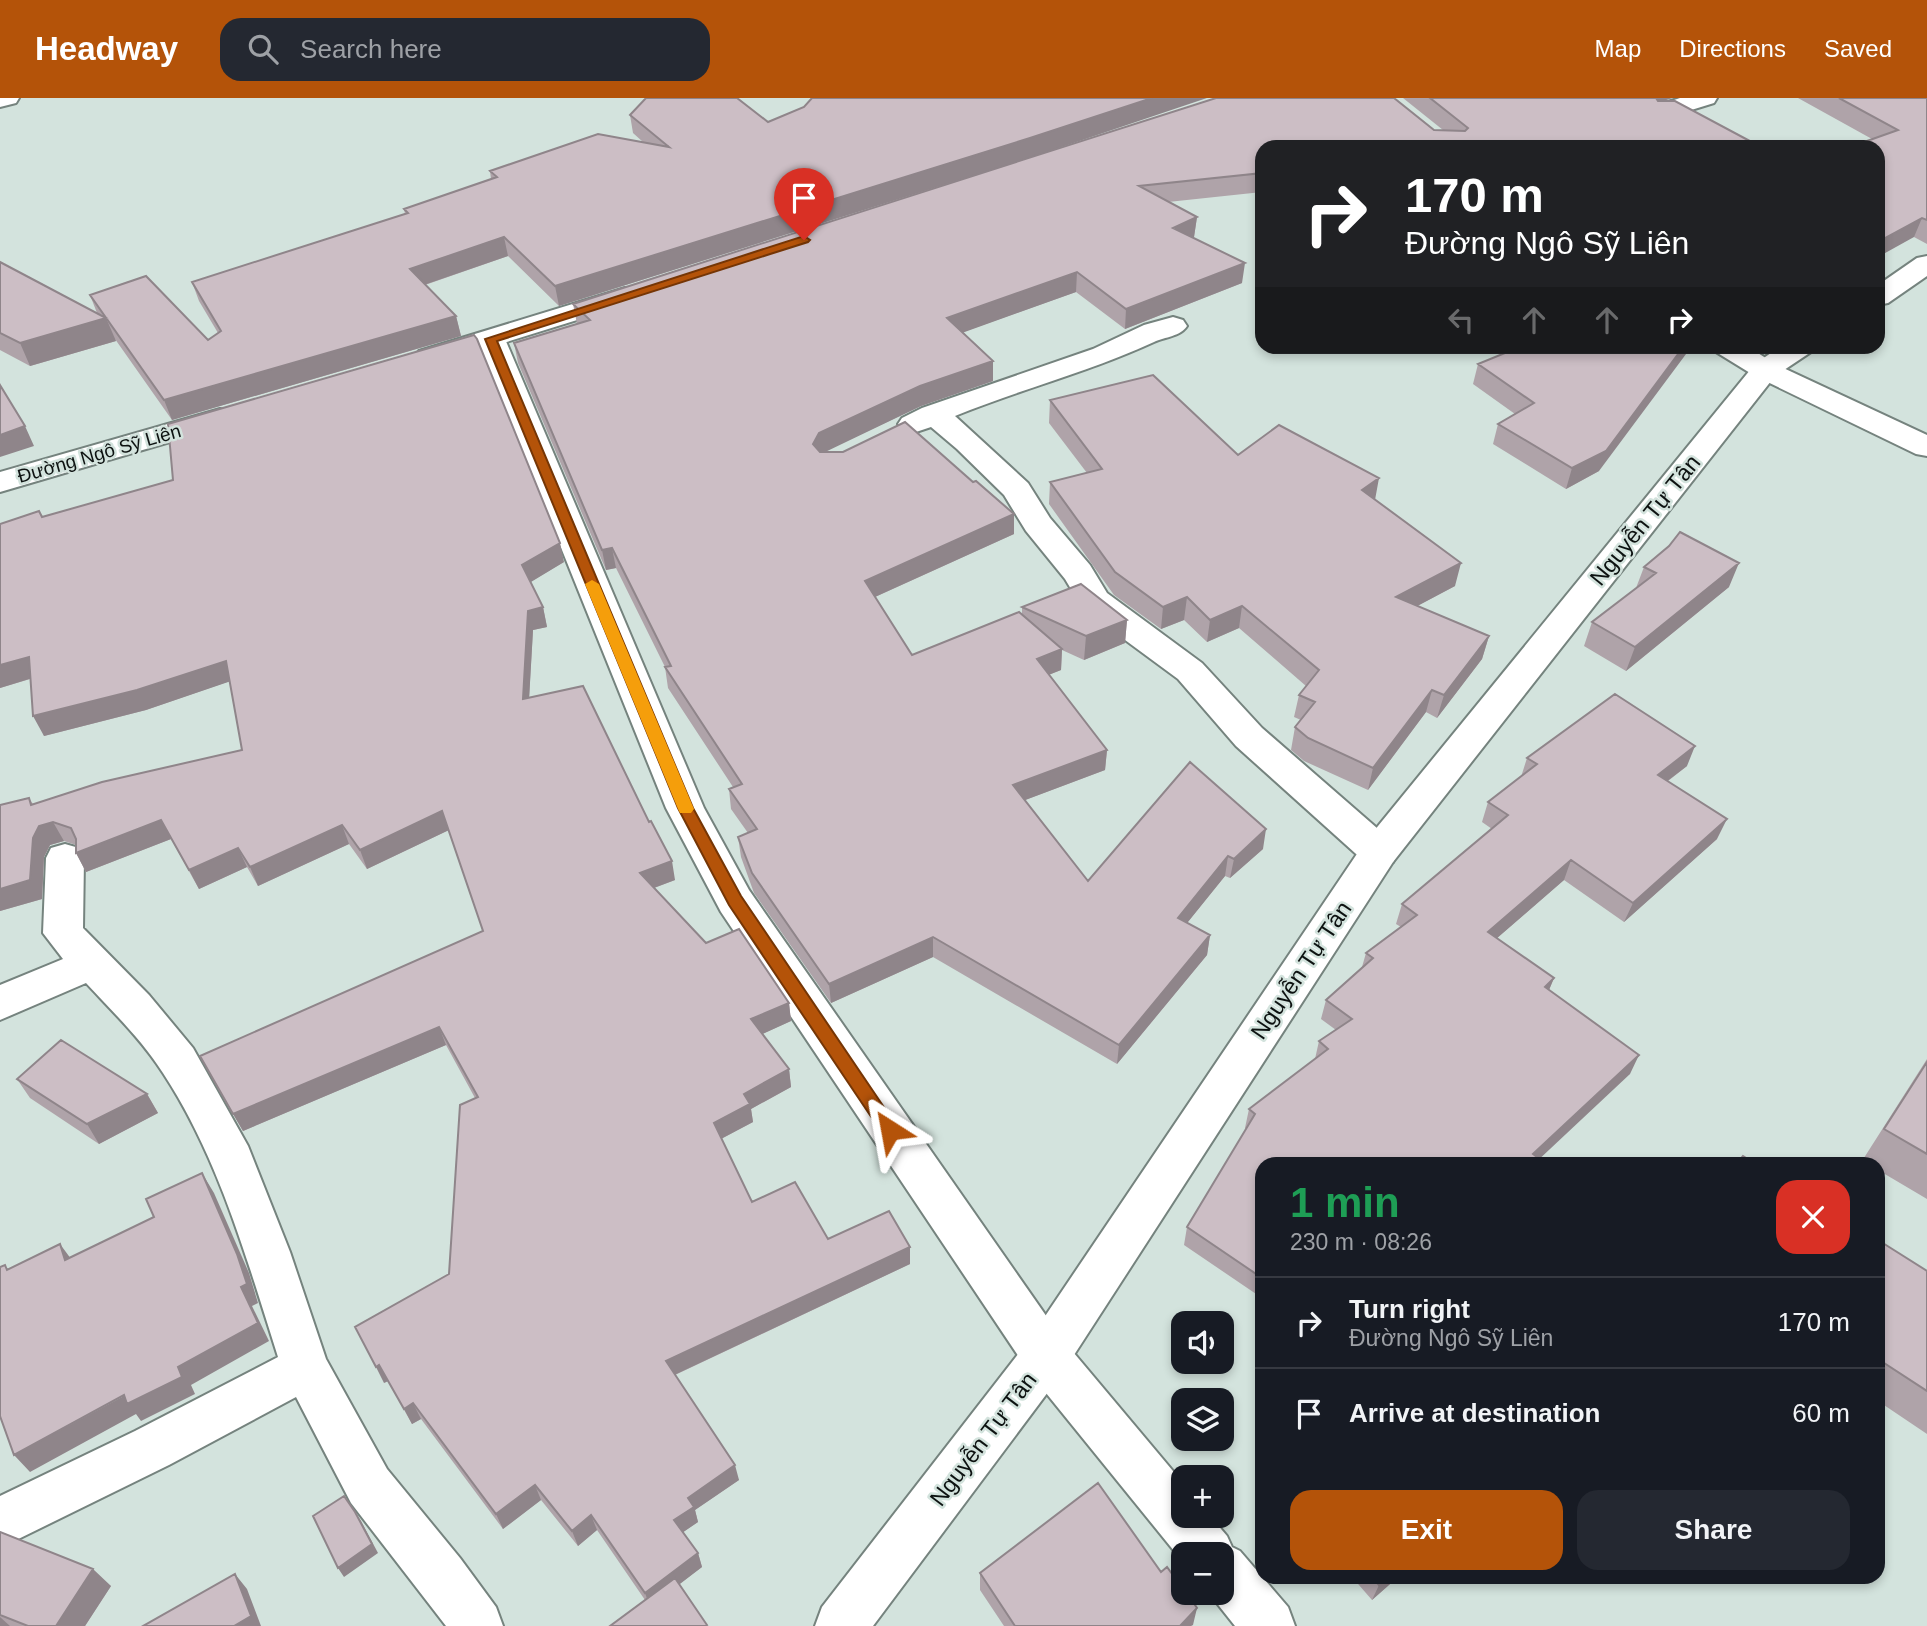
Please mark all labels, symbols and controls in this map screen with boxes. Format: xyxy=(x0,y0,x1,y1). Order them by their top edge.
search box xyxy=(220,18,710,81)
text: Headway xyxy=(35,30,178,67)
icon: search xyxy=(244,30,282,68)
text: Search here xyxy=(300,34,442,64)
text: Map xyxy=(1595,35,1641,62)
text: Directions xyxy=(1679,35,1786,62)
text: Saved xyxy=(1824,35,1892,62)
pin xyxy=(774,168,834,240)
icon: right xyxy=(1290,168,1381,259)
text: 170 m xyxy=(1405,168,1544,222)
icon: arrive xyxy=(785,179,823,217)
text: Đường Ngô Sỹ Liên xyxy=(1405,225,1689,261)
icon: left xyxy=(1442,301,1480,339)
icon: ahead xyxy=(1515,301,1553,339)
icon: ahead xyxy=(1588,301,1626,339)
icon: right xyxy=(1661,301,1699,339)
street label: Đường Ngô Sỹ Liên xyxy=(15,420,183,487)
street label: Nguyễn Tự Tân xyxy=(1584,450,1706,590)
street label: Nguyễn Tự Tân xyxy=(1245,896,1357,1044)
position arrow xyxy=(853,1093,927,1167)
text: 1 min xyxy=(1290,1179,1400,1226)
button: close xyxy=(1776,1180,1850,1254)
text: 230 m · 08:26 xyxy=(1290,1229,1432,1255)
text: Turn right xyxy=(1349,1294,1470,1324)
icon: right xyxy=(1290,1304,1328,1342)
text: 170 m xyxy=(1778,1307,1850,1337)
map controls xyxy=(1171,1311,1234,1605)
button: sound xyxy=(1171,1311,1234,1374)
text: Đường Ngô Sỹ Liên xyxy=(1349,1325,1553,1351)
street label: Nguyễn Tự Tân xyxy=(924,1367,1042,1511)
button: layers xyxy=(1171,1388,1234,1451)
icon: arrive xyxy=(1290,1395,1328,1433)
text: Arrive at destination xyxy=(1349,1398,1600,1428)
text: 60 m xyxy=(1792,1398,1850,1428)
button: + xyxy=(1171,1465,1234,1528)
button: Exit xyxy=(1290,1490,1563,1570)
button: Share xyxy=(1577,1490,1850,1570)
button: − xyxy=(1171,1542,1234,1605)

